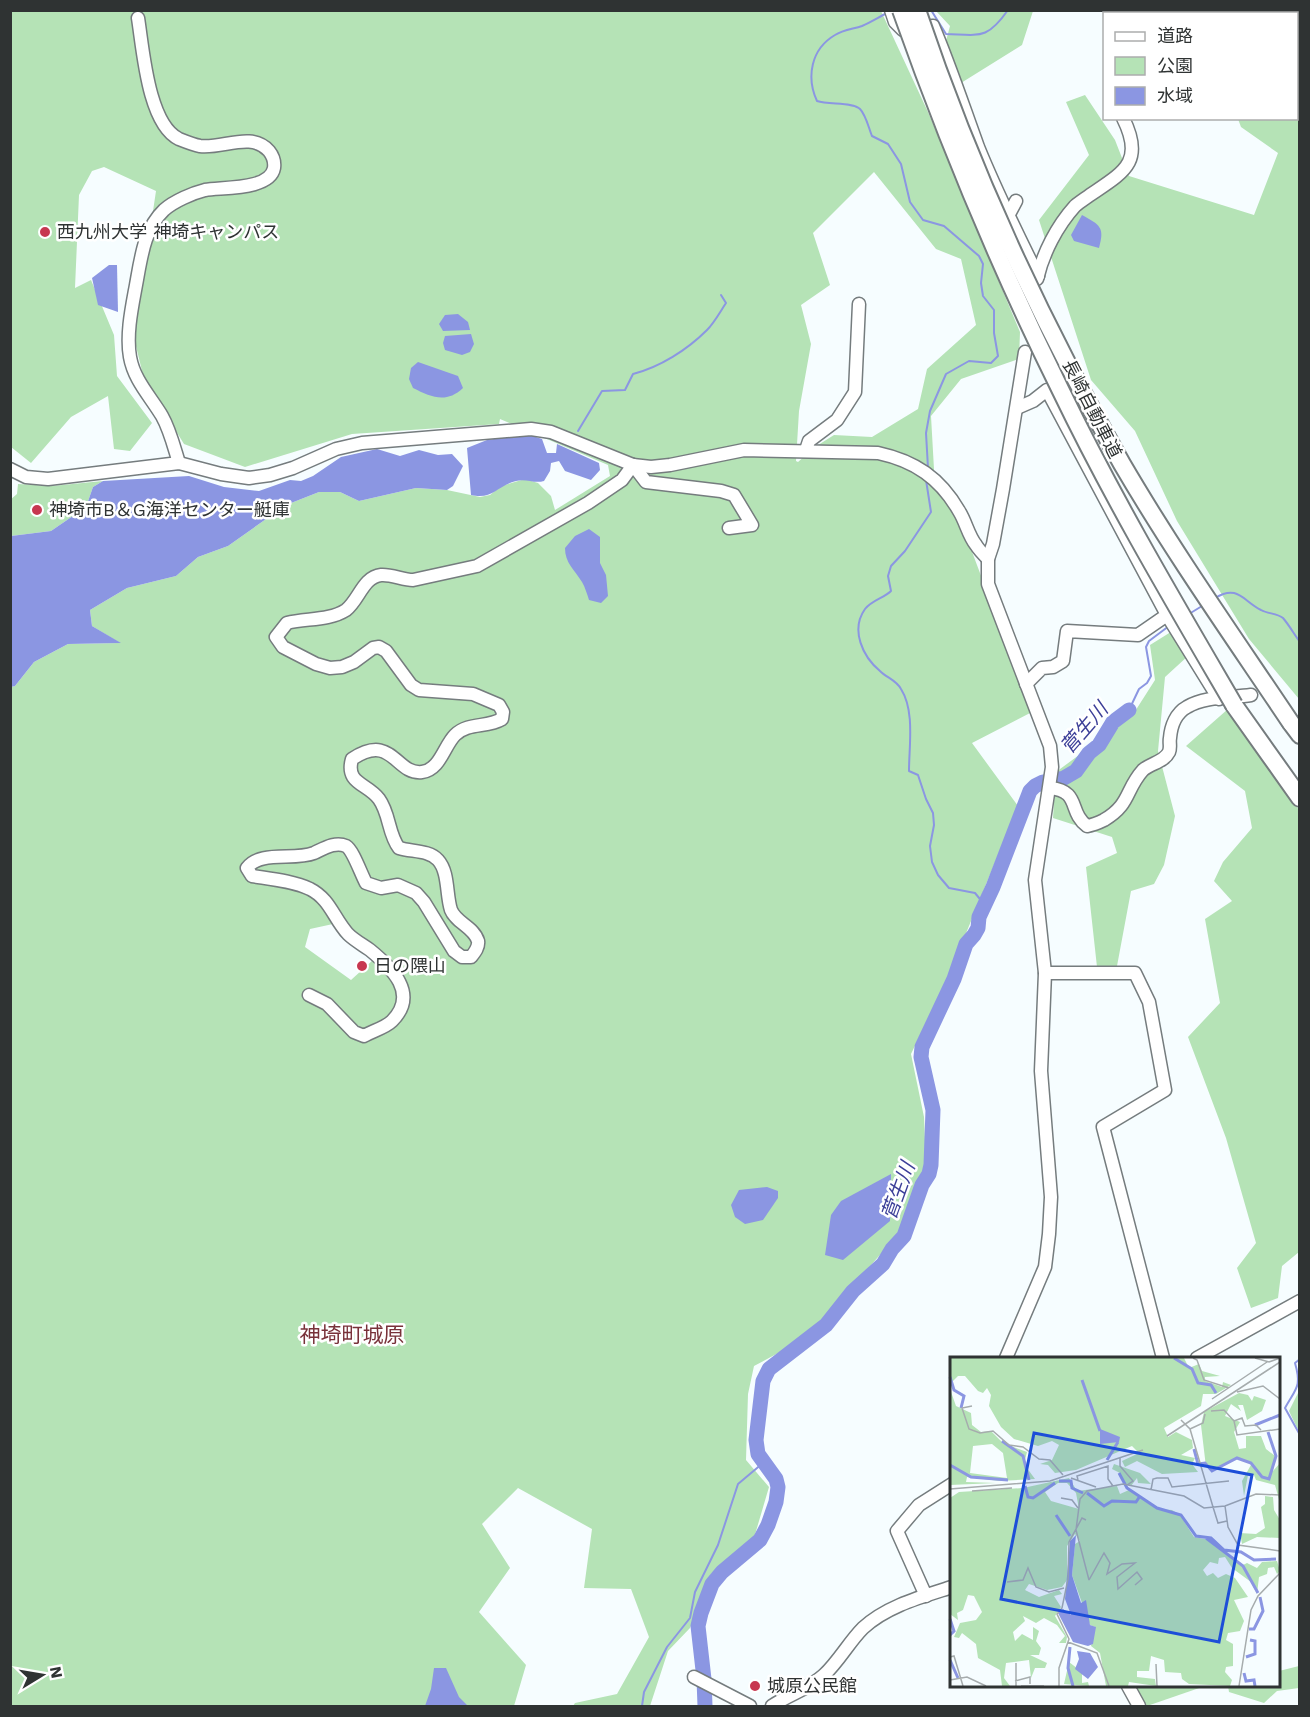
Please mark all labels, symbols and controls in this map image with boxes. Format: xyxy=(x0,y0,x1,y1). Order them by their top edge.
legend xyxy=(1103,12,1298,120)
text: 道路 xyxy=(1157,25,1193,46)
text: 公園 xyxy=(1157,55,1193,76)
text: 水域 xyxy=(1157,85,1193,106)
place label: 西九州大学 神埼キャンパス xyxy=(57,221,279,242)
marker: 西九州大学 神埼キャンパス xyxy=(38,225,52,239)
street label: 長崎自動車道 xyxy=(1059,356,1126,462)
place label: 神埼市B＆G海洋センター艇庫 xyxy=(49,499,290,520)
marker: 神埼市B＆G海洋センター艇庫 xyxy=(30,503,44,517)
water label: 菅生川 xyxy=(1055,696,1114,759)
place label: 日の隈山 xyxy=(374,955,446,976)
marker: 日の隈山 xyxy=(355,959,369,973)
water label: 菅生川 xyxy=(876,1157,920,1223)
district label: 神埼町城原 xyxy=(300,1322,405,1347)
inset map xyxy=(950,1357,1280,1687)
north arrow xyxy=(12,1645,72,1705)
text: N xyxy=(46,1665,67,1680)
place label: 城原公民館 xyxy=(767,1675,857,1696)
marker: 城原公民館 xyxy=(748,1679,762,1693)

